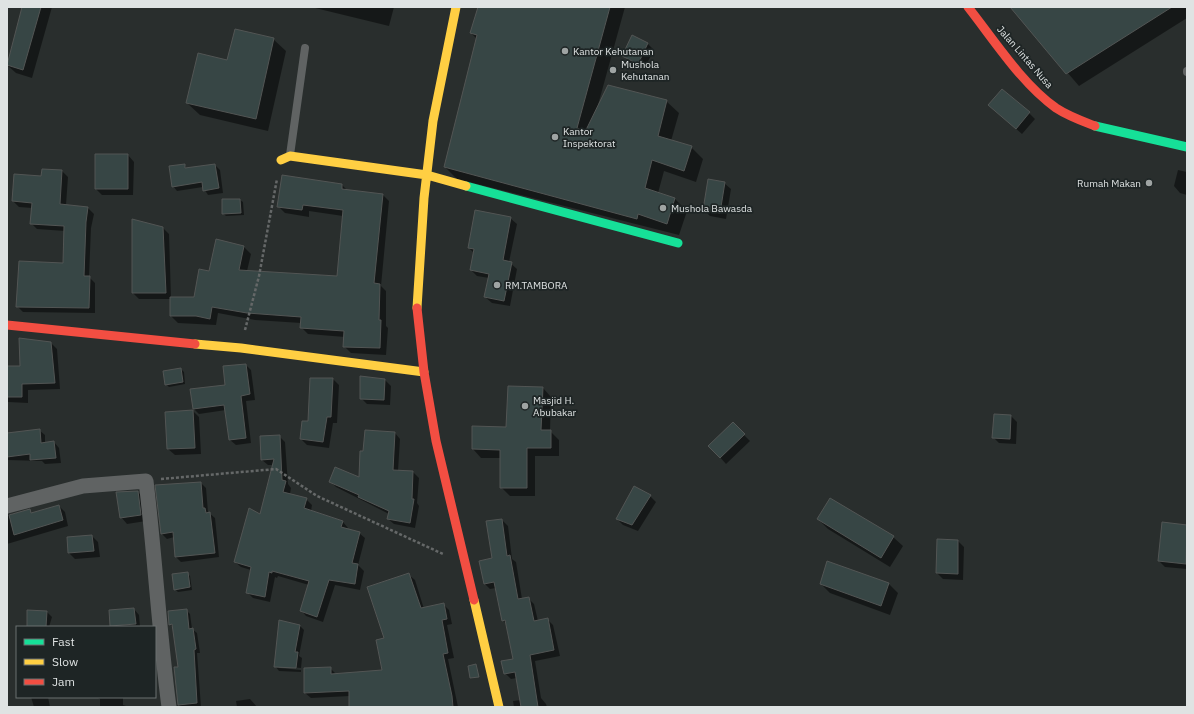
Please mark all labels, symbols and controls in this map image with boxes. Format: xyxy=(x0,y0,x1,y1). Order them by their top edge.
street label: Jalan Lintas Nusa xyxy=(994,23,1056,91)
place label: Kantor Kehutanan xyxy=(573,45,654,58)
marker: Kantor Kehutanan xyxy=(560,46,570,56)
place label: Mushola Kehutanan xyxy=(621,58,670,83)
marker: Mushola Kehutanan xyxy=(608,65,618,75)
place label: Kantor Inspektorat xyxy=(563,125,616,150)
marker: Kantor Inspektorat xyxy=(550,132,560,142)
place label: Rumah Makan xyxy=(1077,177,1141,190)
marker: Rumah Makan xyxy=(1144,178,1154,188)
place label: Mushola Bawasda xyxy=(671,202,753,215)
marker: Mushola Bawasda xyxy=(658,203,668,213)
place label: RM.TAMBORA xyxy=(505,279,568,292)
marker: RM.TAMBORA xyxy=(492,280,502,290)
place label: Masjid H. Abubakar xyxy=(533,394,577,419)
marker: Masjid H. Abubakar xyxy=(520,401,530,411)
legend xyxy=(16,626,156,698)
text: Fast xyxy=(52,634,75,649)
text: Slow xyxy=(52,654,78,669)
text: Jam xyxy=(52,674,75,689)

